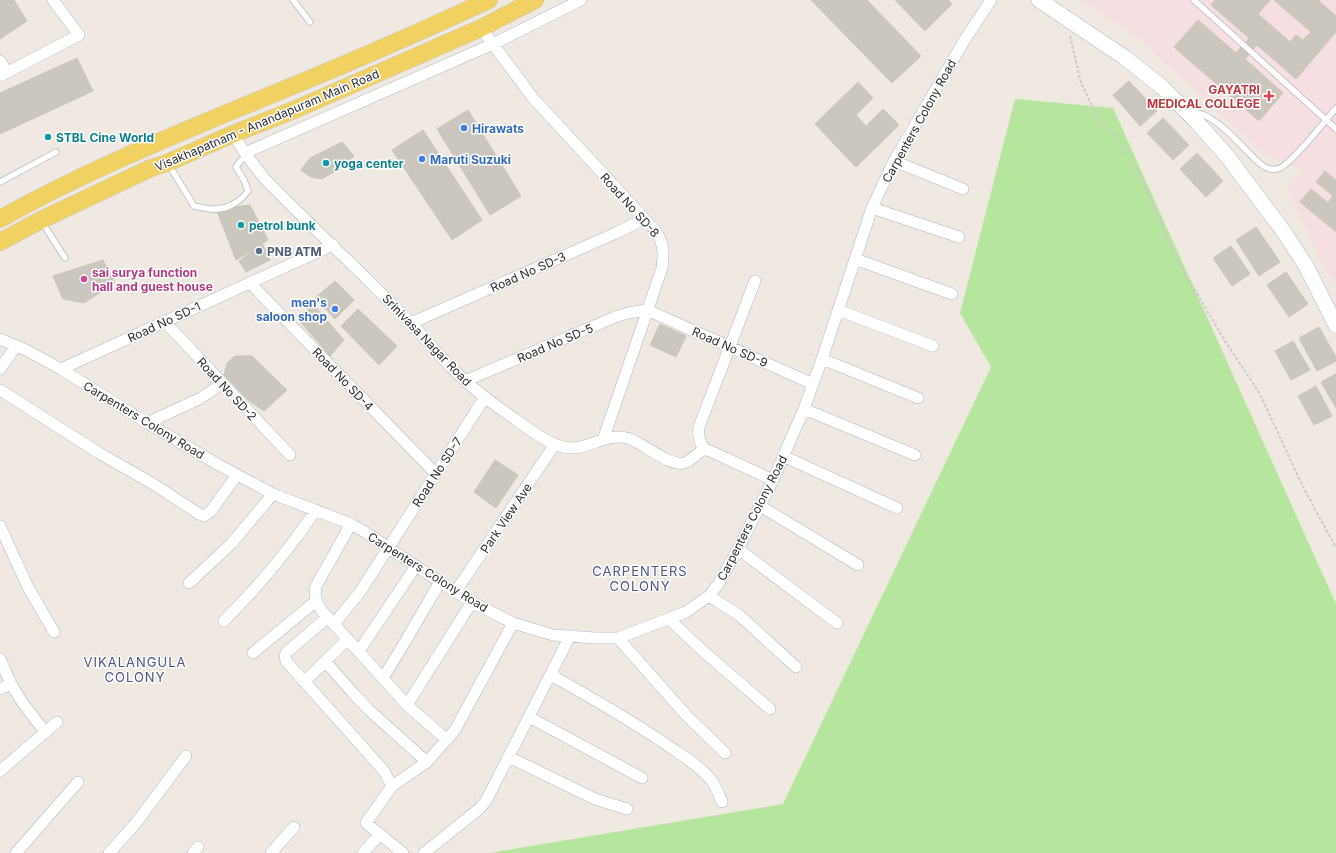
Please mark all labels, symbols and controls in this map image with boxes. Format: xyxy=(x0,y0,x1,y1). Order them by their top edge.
street label: Carpenters Colony Road xyxy=(879,57,959,185)
street label: Visakhapatnam - Anandapuram Main Road xyxy=(153,66,381,174)
place label: GAYATRI MEDICAL COLLEGE xyxy=(1147,82,1260,111)
marker: GAYATRI MEDICAL COLLEGE xyxy=(1263,90,1275,102)
place label: Hirawats xyxy=(472,121,524,136)
marker: Hirawats xyxy=(459,123,469,133)
place label: STBL Cine World xyxy=(56,130,154,145)
marker: STBL Cine World xyxy=(43,132,53,142)
place label: Maruti Suzuki xyxy=(430,152,511,167)
marker: Maruti Suzuki xyxy=(417,154,427,164)
place label: yoga center xyxy=(334,156,404,171)
marker: yoga center xyxy=(321,158,331,168)
street label: Road No SD-8 xyxy=(597,170,663,240)
place label: petrol bunk xyxy=(249,218,316,233)
marker: petrol bunk xyxy=(236,220,246,230)
place label: PNB ATM xyxy=(267,244,322,259)
marker: PNB ATM xyxy=(254,246,264,256)
street label: Road No SD-3 xyxy=(488,249,568,295)
place label: sai surya function hall and guest house xyxy=(92,265,213,294)
marker: sai surya function hall and guest house xyxy=(79,274,89,284)
street label: Srinivasa Nagar Road xyxy=(379,291,475,389)
place label: men's saloon shop xyxy=(256,295,327,324)
street label: Road No SD-1 xyxy=(125,299,203,345)
marker: men's saloon shop xyxy=(330,304,340,314)
street label: Road No SD-5 xyxy=(515,320,595,366)
street label: Road No SD-9 xyxy=(690,324,770,370)
street label: Road No SD-4 xyxy=(309,344,377,414)
street label: Road No SD-2 xyxy=(194,354,260,424)
street label: Carpenters Colony Road xyxy=(81,378,207,462)
street label: Road No SD-7 xyxy=(409,434,465,510)
street label: Carpenters Colony Road xyxy=(714,453,790,583)
street label: Park View Ave xyxy=(477,480,535,556)
street label: Carpenters Colony Road xyxy=(365,529,491,615)
district label: CARPENTERS COLONY xyxy=(592,563,688,594)
district label: VIKALANGULA COLONY xyxy=(84,654,186,685)

